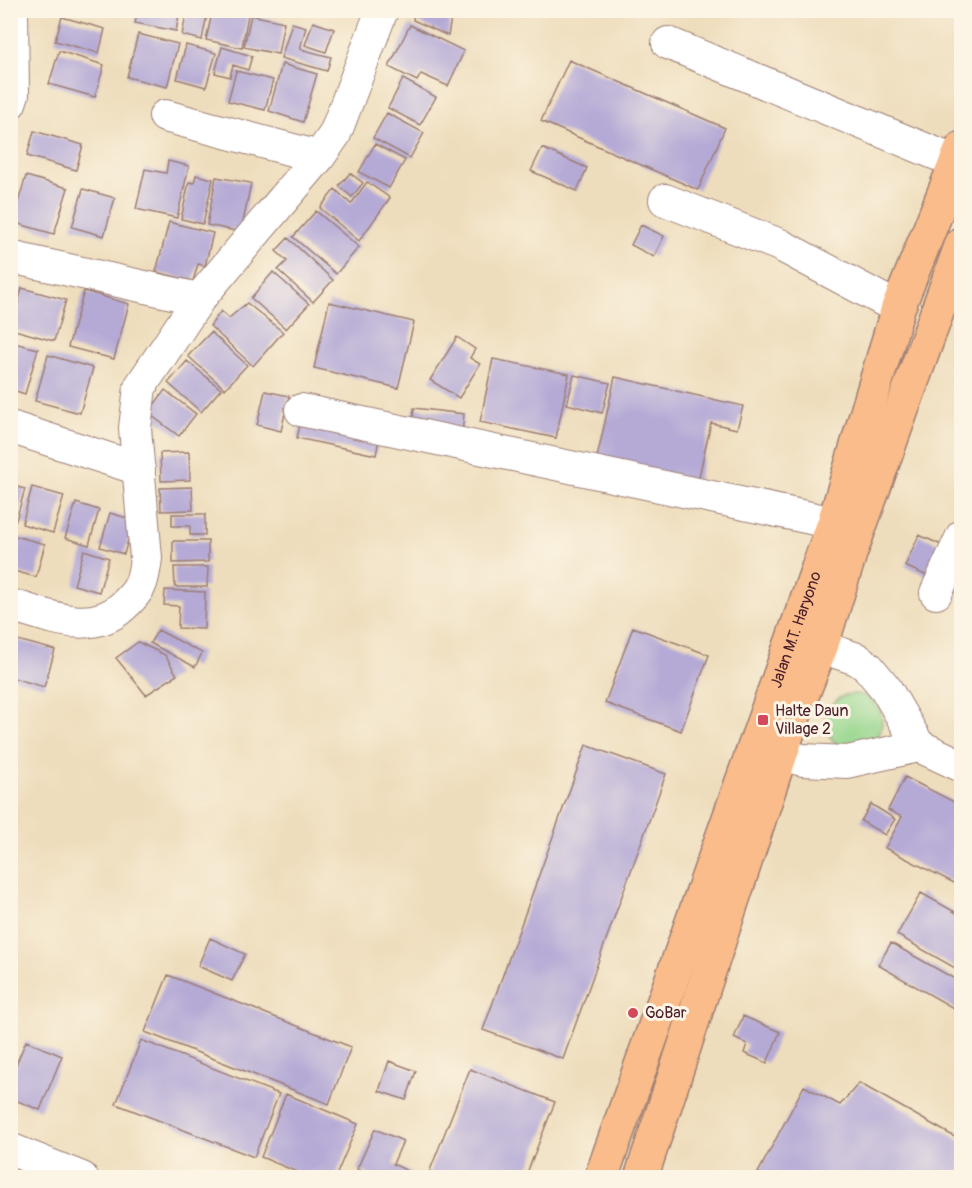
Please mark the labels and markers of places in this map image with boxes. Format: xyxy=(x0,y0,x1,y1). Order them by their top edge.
place label: Halte Daun Village 2 xyxy=(775,701,848,739)
marker: Halte Daun Village 2 xyxy=(756,713,770,727)
place label: GoBar xyxy=(645,1003,687,1023)
marker: GoBar xyxy=(626,1006,640,1020)

